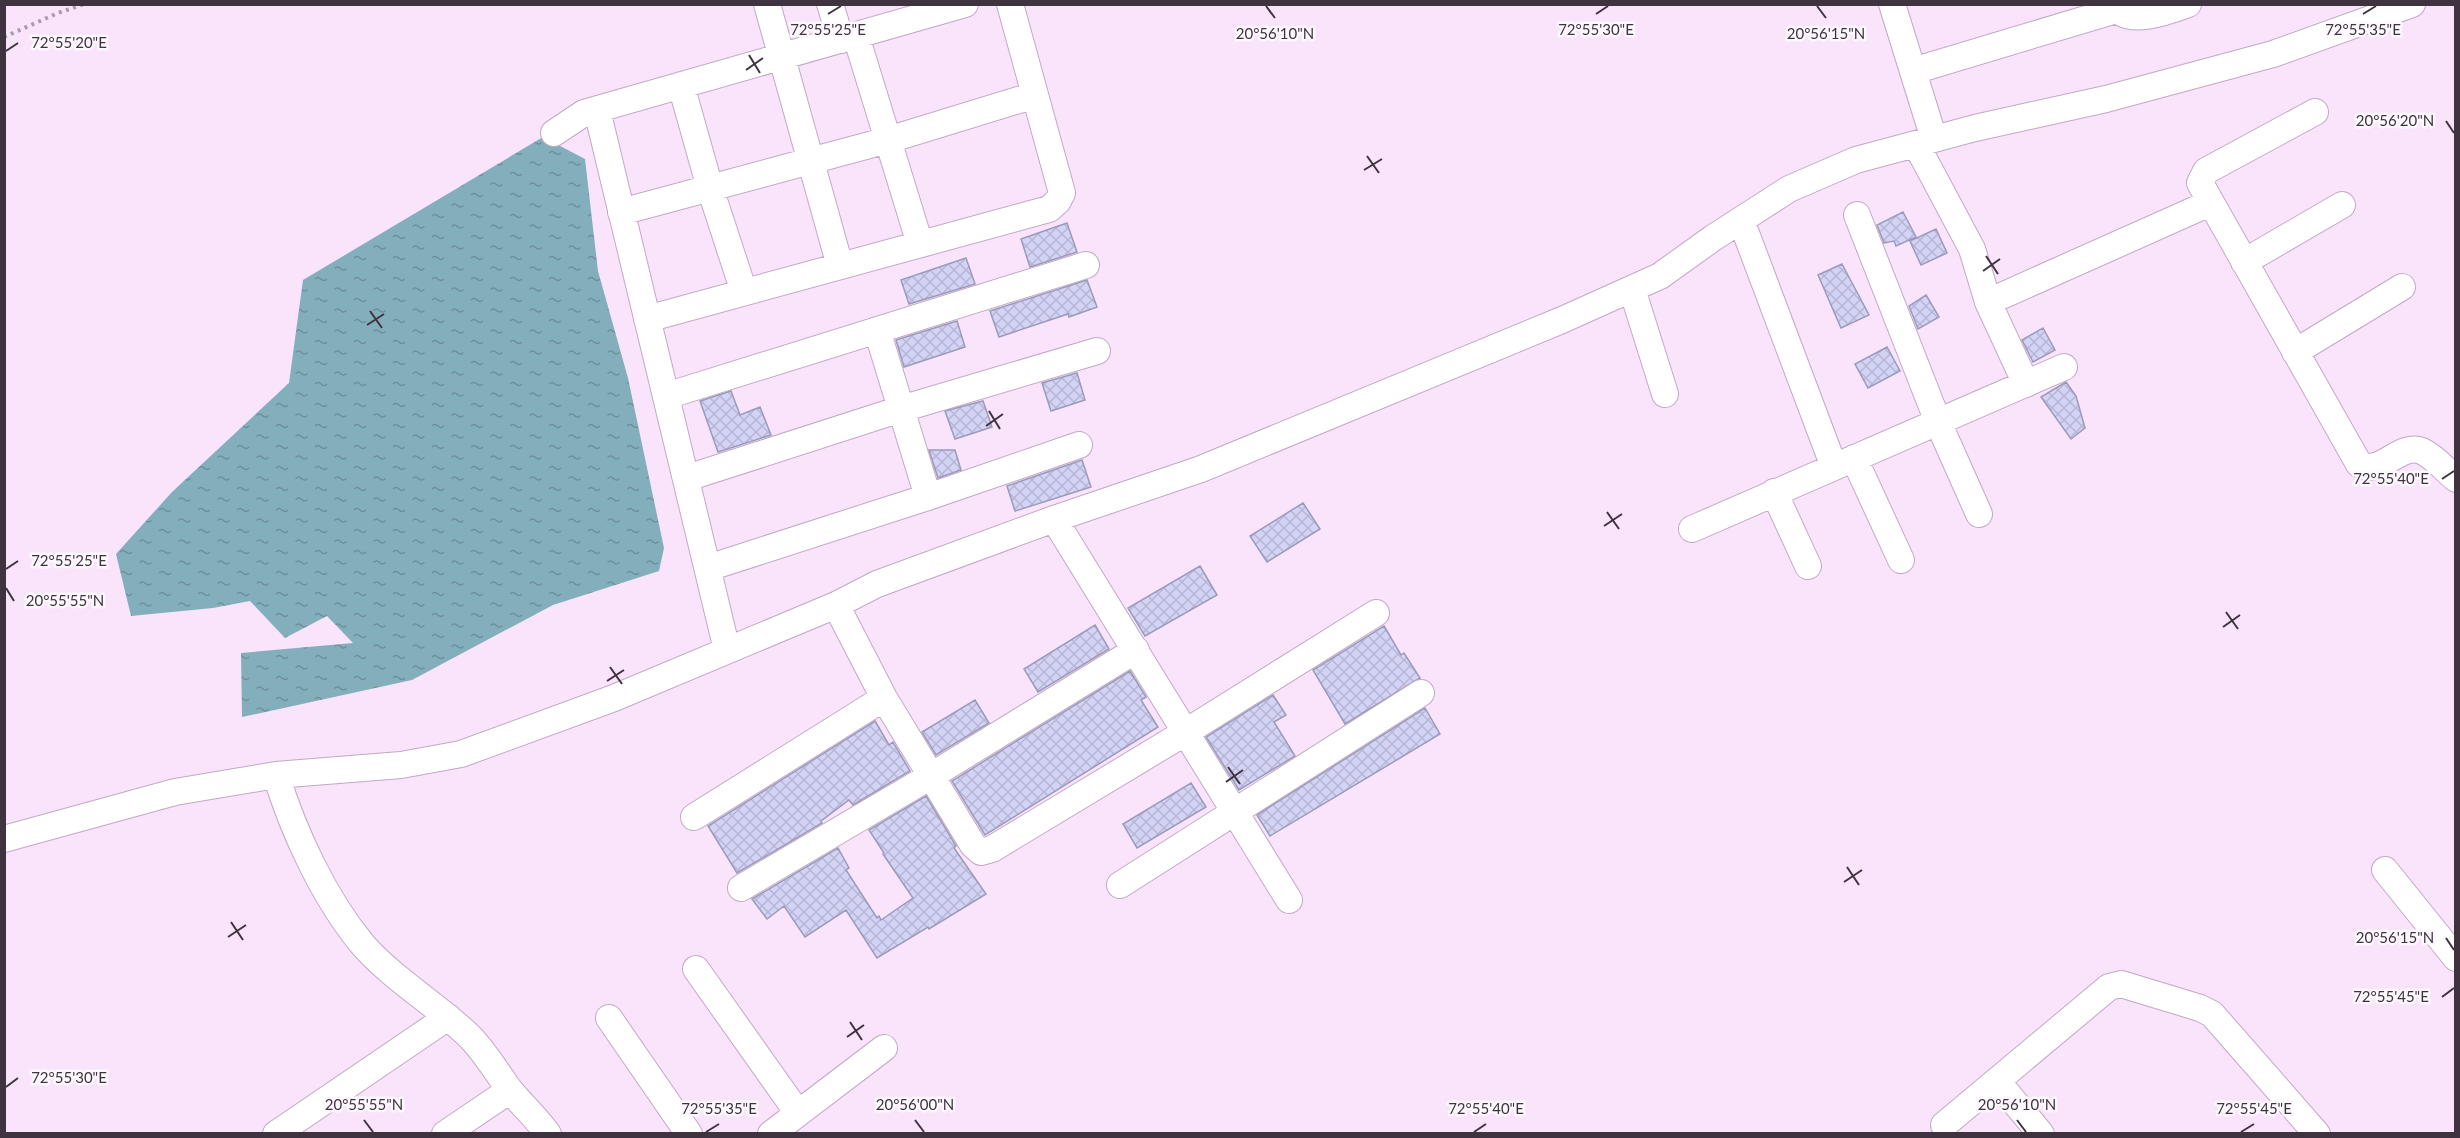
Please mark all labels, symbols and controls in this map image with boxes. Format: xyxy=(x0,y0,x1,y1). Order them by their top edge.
text: 72°55'25"E xyxy=(790,20,866,38)
text: 72°55'30"E xyxy=(1558,20,1634,38)
text: 72°55'35"E xyxy=(2325,20,2401,38)
text: 20°56'10"N xyxy=(1236,24,1314,42)
text: 20°56'15"N xyxy=(1787,24,1865,42)
text: 72°55'20"E xyxy=(31,33,107,51)
text: 20°56'20"N xyxy=(2356,111,2434,129)
text: 72°55'40"E xyxy=(2353,469,2429,487)
text: 72°55'25"E xyxy=(31,551,107,569)
text: 20°55'55"N xyxy=(26,591,104,609)
text: 20°56'15"N xyxy=(2356,928,2434,946)
text: 72°55'45"E xyxy=(2353,987,2429,1005)
text: 72°55'30"E xyxy=(31,1068,107,1086)
text: 20°55'55"N xyxy=(325,1095,403,1113)
text: 20°56'00"N xyxy=(876,1095,954,1113)
text: 20°56'10"N xyxy=(1978,1095,2056,1113)
text: 72°55'35"E xyxy=(681,1099,757,1117)
text: 72°55'40"E xyxy=(1448,1099,1524,1117)
text: 72°55'45"E xyxy=(2216,1099,2292,1117)

